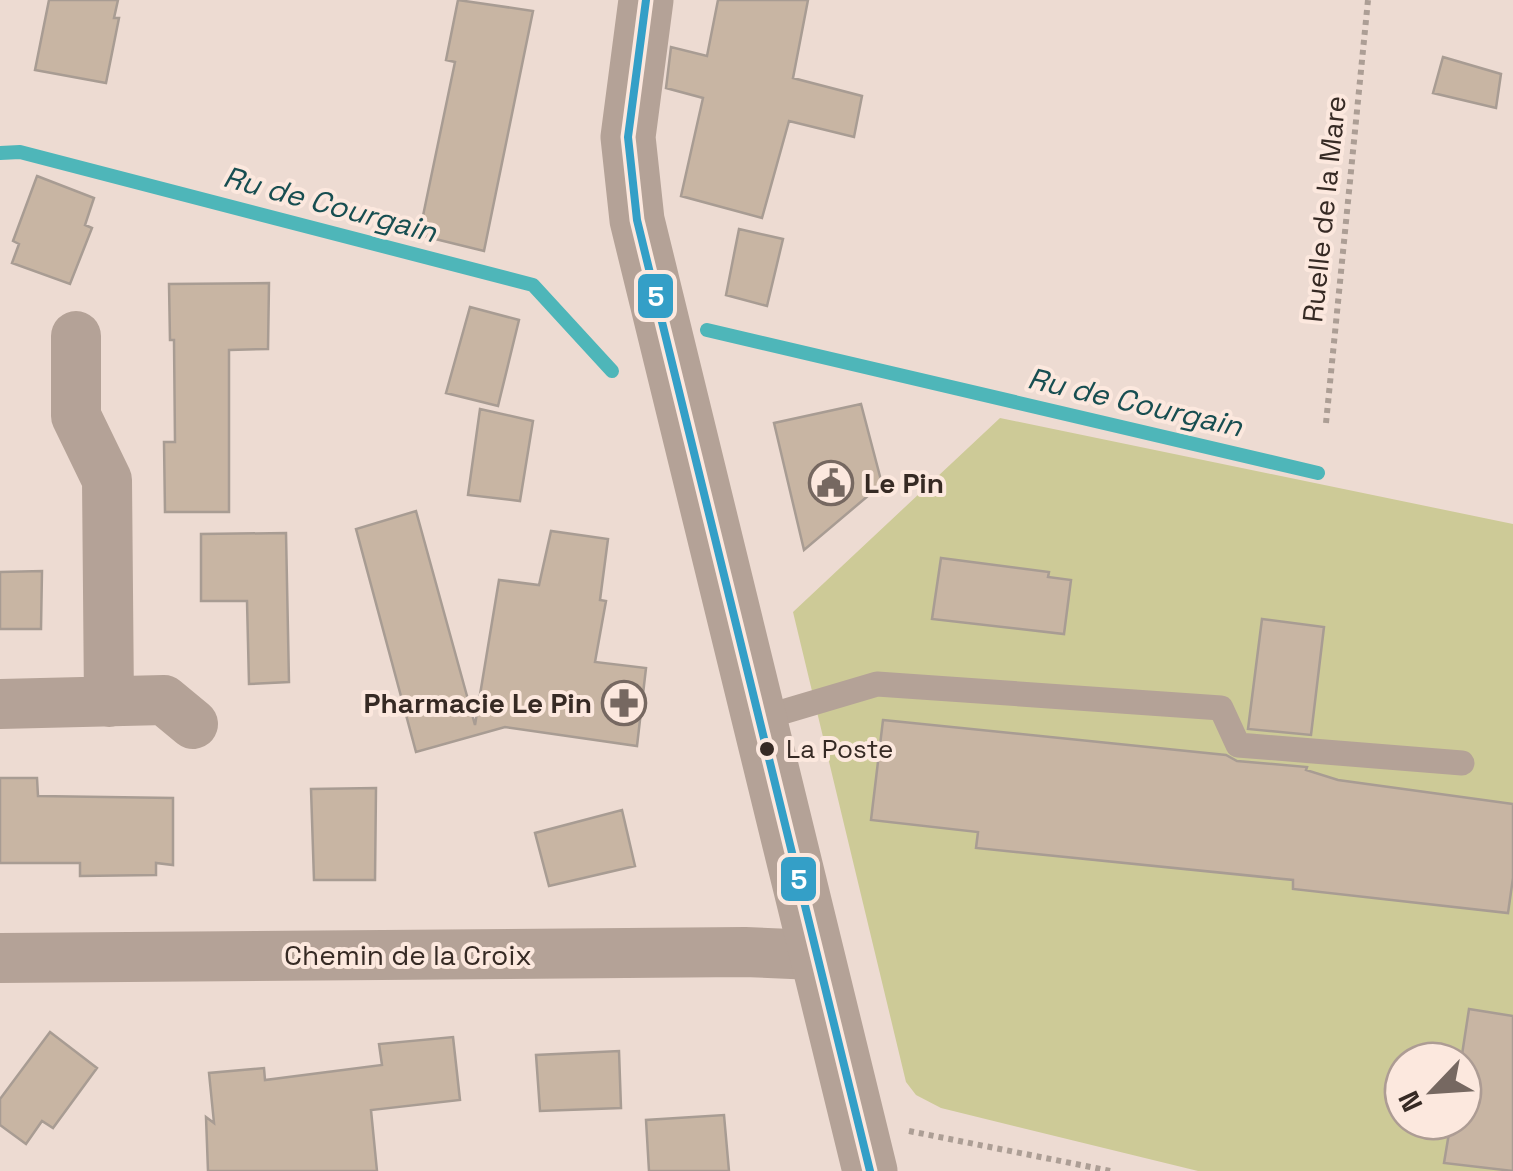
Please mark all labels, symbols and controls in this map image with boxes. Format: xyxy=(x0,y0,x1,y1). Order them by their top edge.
street label: Ruelle de la Mare xyxy=(1294,94,1354,324)
water label: Ru de Courgain xyxy=(219,157,441,251)
line badge: 5 xyxy=(636,272,675,320)
text: 5 xyxy=(648,278,664,314)
water label: Ru de Courgain xyxy=(1024,358,1247,446)
public building icon: Le Pin xyxy=(808,460,854,506)
place label: Le Pin xyxy=(864,465,944,501)
pharmacy icon: Pharmacie Le Pin xyxy=(601,680,647,726)
place label: Pharmacie Le Pin xyxy=(364,685,592,721)
place label: La Poste xyxy=(786,732,893,766)
marker: La Poste xyxy=(757,739,777,759)
line badge: 5 xyxy=(779,855,818,903)
text: 5 xyxy=(791,861,807,897)
street label: Chemin de la Croix xyxy=(284,937,532,973)
north arrow xyxy=(1383,1041,1483,1141)
text: N xyxy=(1390,1085,1431,1118)

